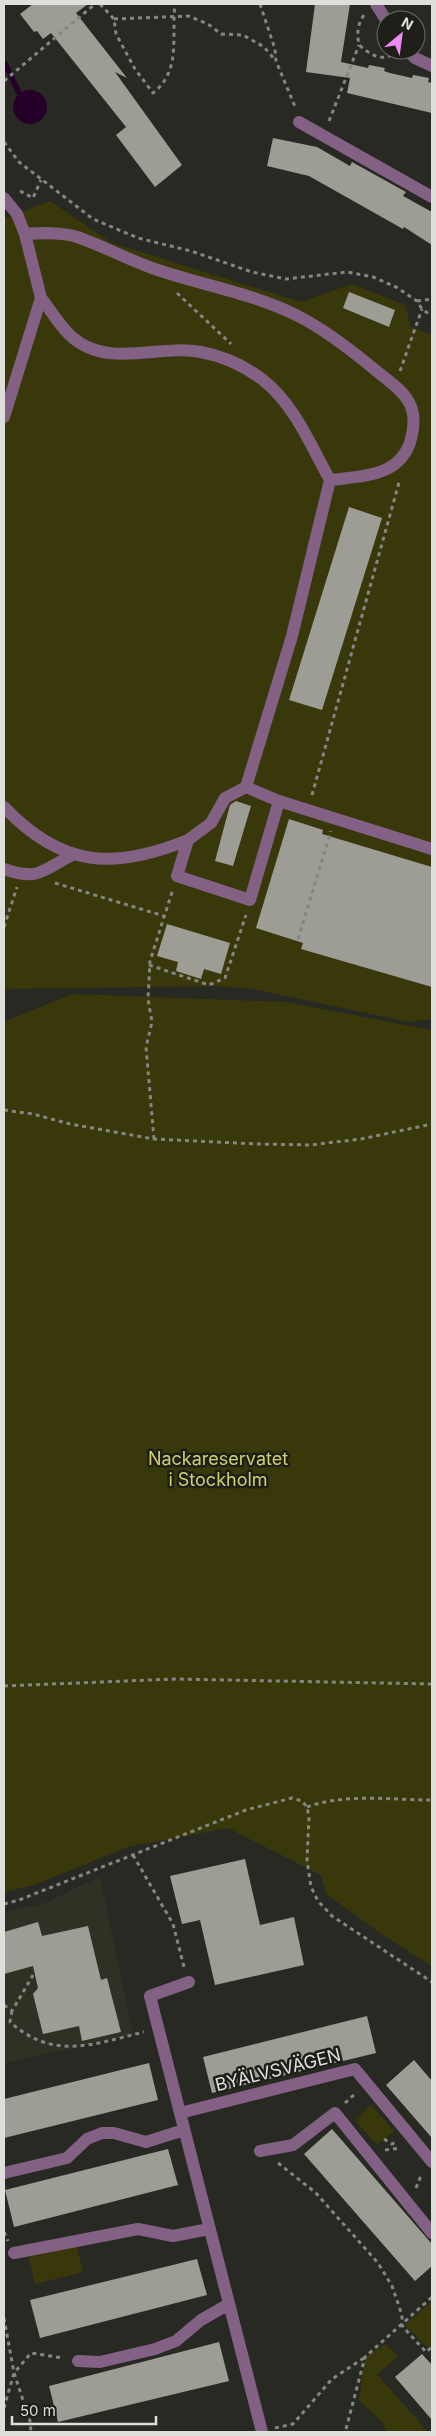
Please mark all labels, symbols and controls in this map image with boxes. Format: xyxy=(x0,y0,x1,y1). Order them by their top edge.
north arrow xyxy=(376,10,426,60)
text: N xyxy=(399,13,416,33)
park label: Nackareservatet i Stockholm xyxy=(148,1448,288,1490)
street label: BYÄLVSVÄGEN xyxy=(213,2043,343,2095)
scale bar xyxy=(12,2394,156,2426)
text: 50 m xyxy=(20,2401,56,2420)

